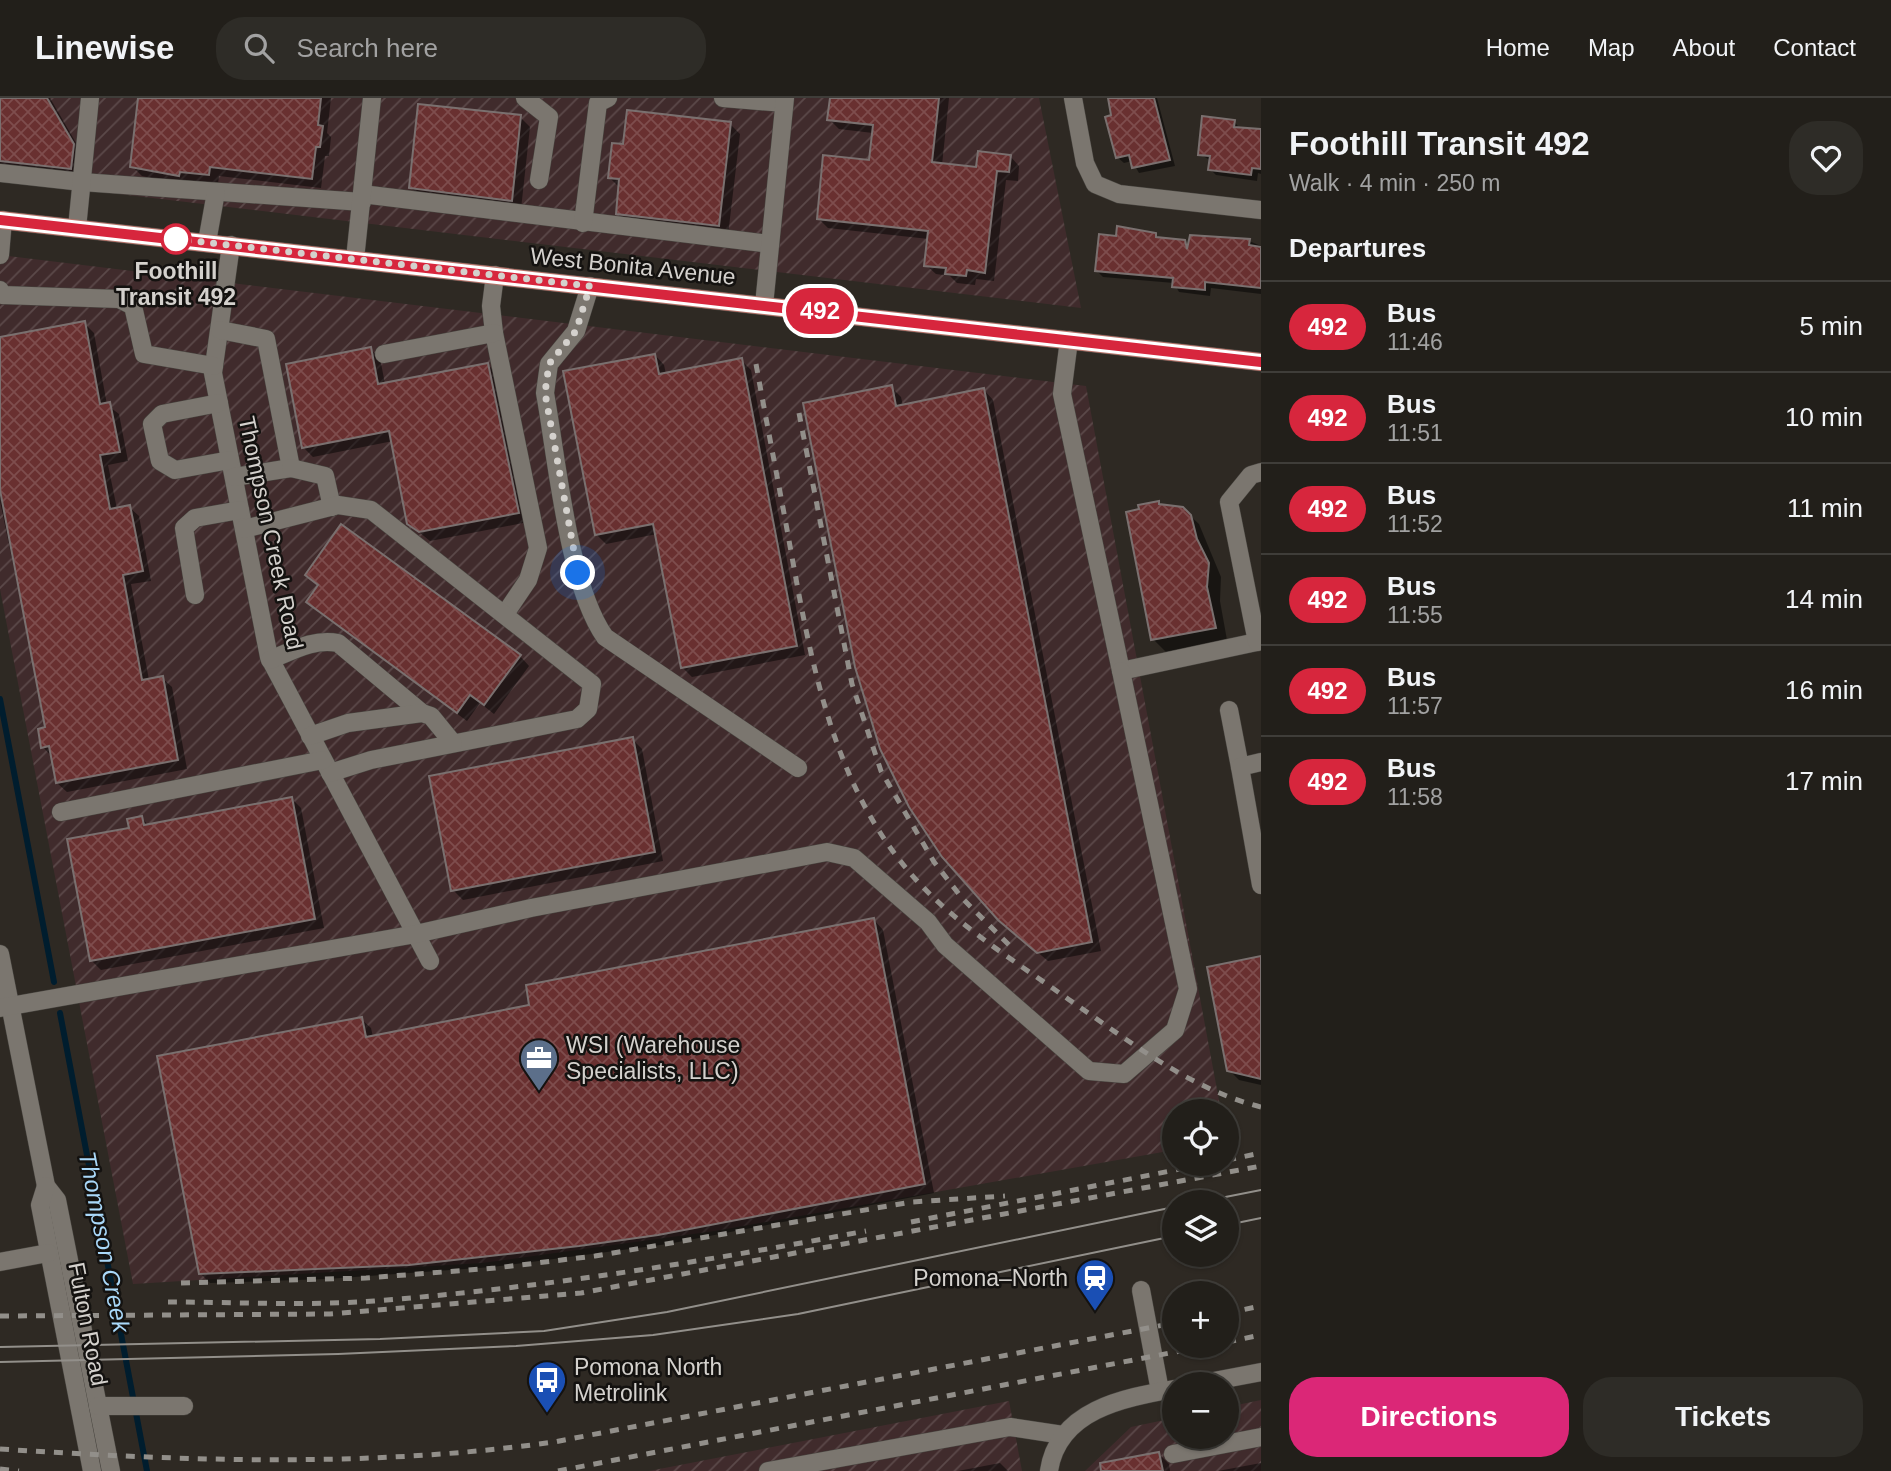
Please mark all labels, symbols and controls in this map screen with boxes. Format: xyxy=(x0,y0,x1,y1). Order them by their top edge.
search box xyxy=(216,17,706,80)
text: Linewise xyxy=(35,29,174,66)
icon: search xyxy=(240,29,278,67)
text: Search here xyxy=(296,33,438,63)
text: Home xyxy=(1486,34,1550,61)
text: Map xyxy=(1588,34,1635,61)
text: About xyxy=(1673,34,1735,61)
text: Contact xyxy=(1773,34,1856,61)
button: heart xyxy=(1789,121,1863,195)
text: Foothill Transit 492 xyxy=(1289,125,1590,162)
text: Walk · 4 min · 250 m xyxy=(1289,170,1500,196)
marker: Foothill Transit 492 xyxy=(161,224,191,254)
text: Departures xyxy=(1289,233,1426,263)
street label: West Bonita Avenue xyxy=(529,242,737,290)
place label: Foothill Transit 492 xyxy=(116,258,236,310)
line badge: 492 xyxy=(780,288,860,334)
text: 492 xyxy=(800,297,840,324)
text: Bus xyxy=(1387,298,1436,328)
text: 5 min xyxy=(1799,311,1863,341)
text: 492 xyxy=(1307,313,1348,340)
text: 11:46 xyxy=(1387,329,1443,355)
text: Bus xyxy=(1387,389,1436,419)
text: 10 min xyxy=(1785,402,1863,432)
text: 492 xyxy=(1307,404,1348,431)
street label: Thompson Creek Road xyxy=(234,414,308,652)
text: 11:51 xyxy=(1387,420,1443,446)
text: Bus xyxy=(1387,480,1436,510)
text: 11 min xyxy=(1787,493,1863,523)
text: 492 xyxy=(1307,495,1348,522)
text: 11:52 xyxy=(1387,511,1443,537)
your location xyxy=(560,555,595,590)
text: Bus xyxy=(1387,571,1436,601)
text: 14 min xyxy=(1785,584,1863,614)
text: 492 xyxy=(1307,586,1348,613)
text: 11:55 xyxy=(1387,602,1443,628)
text: Bus xyxy=(1387,662,1436,692)
text: 16 min xyxy=(1785,675,1863,705)
text: 492 xyxy=(1307,677,1348,704)
text: 11:57 xyxy=(1387,693,1443,719)
text: Bus xyxy=(1387,753,1436,783)
text: 17 min xyxy=(1785,766,1863,796)
text: 492 xyxy=(1307,768,1348,795)
text: 11:58 xyxy=(1387,784,1443,810)
place label: WSI (Warehouse Specialists, LLC) xyxy=(566,1032,740,1084)
office icon: WSI (Warehouse Specialists, LLC) xyxy=(518,1037,560,1092)
map controls xyxy=(1162,1099,1239,1449)
button: locate xyxy=(1162,1099,1239,1176)
water label: Thompson Creek xyxy=(74,1149,136,1337)
button: layers xyxy=(1162,1190,1239,1267)
station icon: Pomona–North xyxy=(1074,1257,1116,1312)
street label: Fulton Road xyxy=(63,1260,113,1388)
place label: Pomona–North xyxy=(913,1265,1068,1291)
button: + xyxy=(1162,1281,1239,1358)
place label: Pomona North Metrolink xyxy=(574,1354,722,1406)
bus stop icon: Pomona North Metrolink xyxy=(526,1359,568,1414)
button: − xyxy=(1162,1372,1239,1449)
button: Directions xyxy=(1289,1377,1569,1457)
button: Tickets xyxy=(1583,1377,1863,1457)

